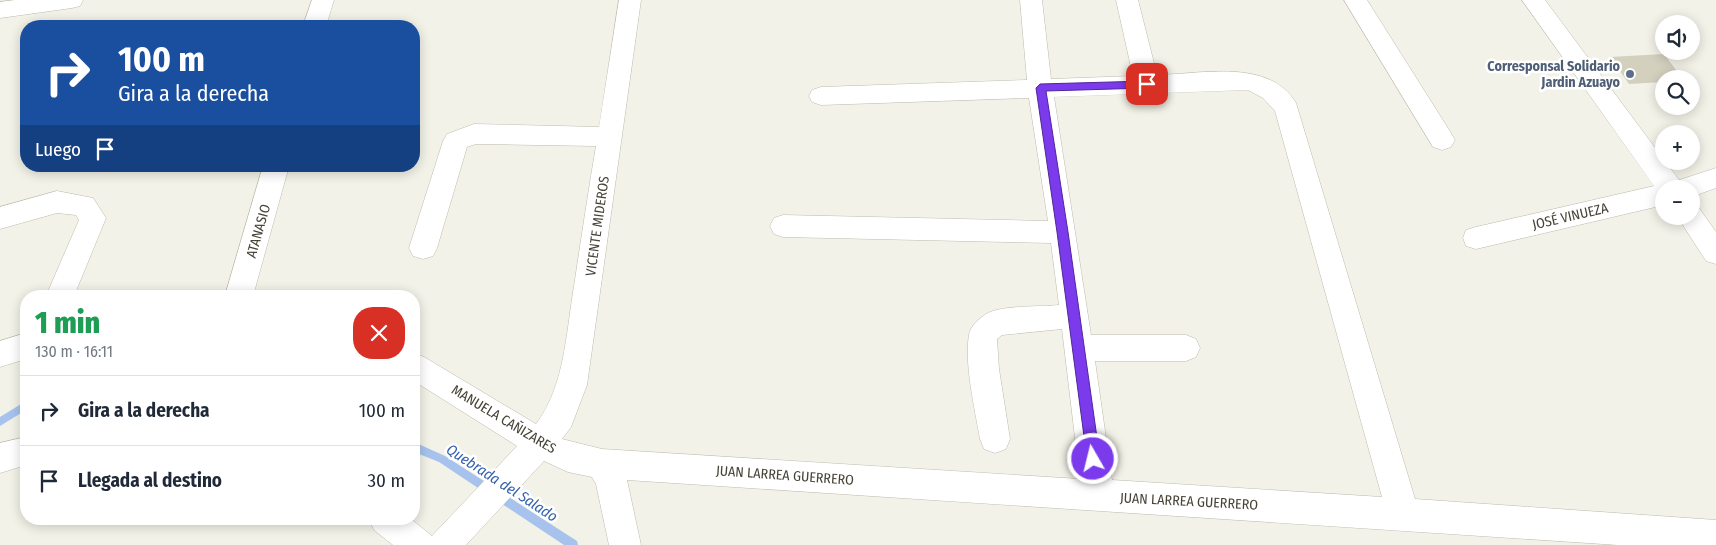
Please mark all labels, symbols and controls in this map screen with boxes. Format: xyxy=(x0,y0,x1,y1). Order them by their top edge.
map controls xyxy=(1655,15,1700,225)
button: sound xyxy=(1655,15,1700,60)
text: 100 m xyxy=(118,38,205,80)
icon: right xyxy=(35,40,100,105)
place label: Corresponsal Solidario Jardin Azuayo xyxy=(1487,58,1621,91)
pin xyxy=(1126,63,1168,105)
marker: Corresponsal Solidario Jardin Azuayo xyxy=(1624,68,1636,80)
icon: arrive xyxy=(1133,70,1161,98)
button: search xyxy=(1655,70,1700,115)
text: Gira a la derecha xyxy=(118,80,269,107)
button: + xyxy=(1655,125,1700,170)
icon: arrive xyxy=(91,135,119,163)
text: Luego xyxy=(35,138,81,161)
street label: VICENTE MIDEROS xyxy=(582,175,613,277)
button: − xyxy=(1655,180,1700,225)
street label: JOSÉ VINUEZA xyxy=(1530,198,1610,233)
street label: ATANASIO xyxy=(243,202,274,260)
text: 1 min xyxy=(35,305,100,341)
button: close xyxy=(353,307,405,359)
text: 130 m · 16:11 xyxy=(35,342,113,361)
street label: MANUELA CAÑIZARES xyxy=(448,381,559,457)
icon: right xyxy=(35,397,63,425)
text: Gira a la derecha xyxy=(78,399,210,422)
text: 100 m xyxy=(359,399,405,422)
position arrow xyxy=(1066,432,1118,484)
water label: Quebrada del Salado xyxy=(443,440,561,526)
street label: JUAN LARREA GUERRERO xyxy=(716,462,855,489)
icon: arrive xyxy=(35,467,63,495)
text: Llegada al destino xyxy=(78,469,222,492)
text: 30 m xyxy=(367,469,405,492)
street label: JUAN LARREA GUERRERO xyxy=(1120,489,1259,514)

